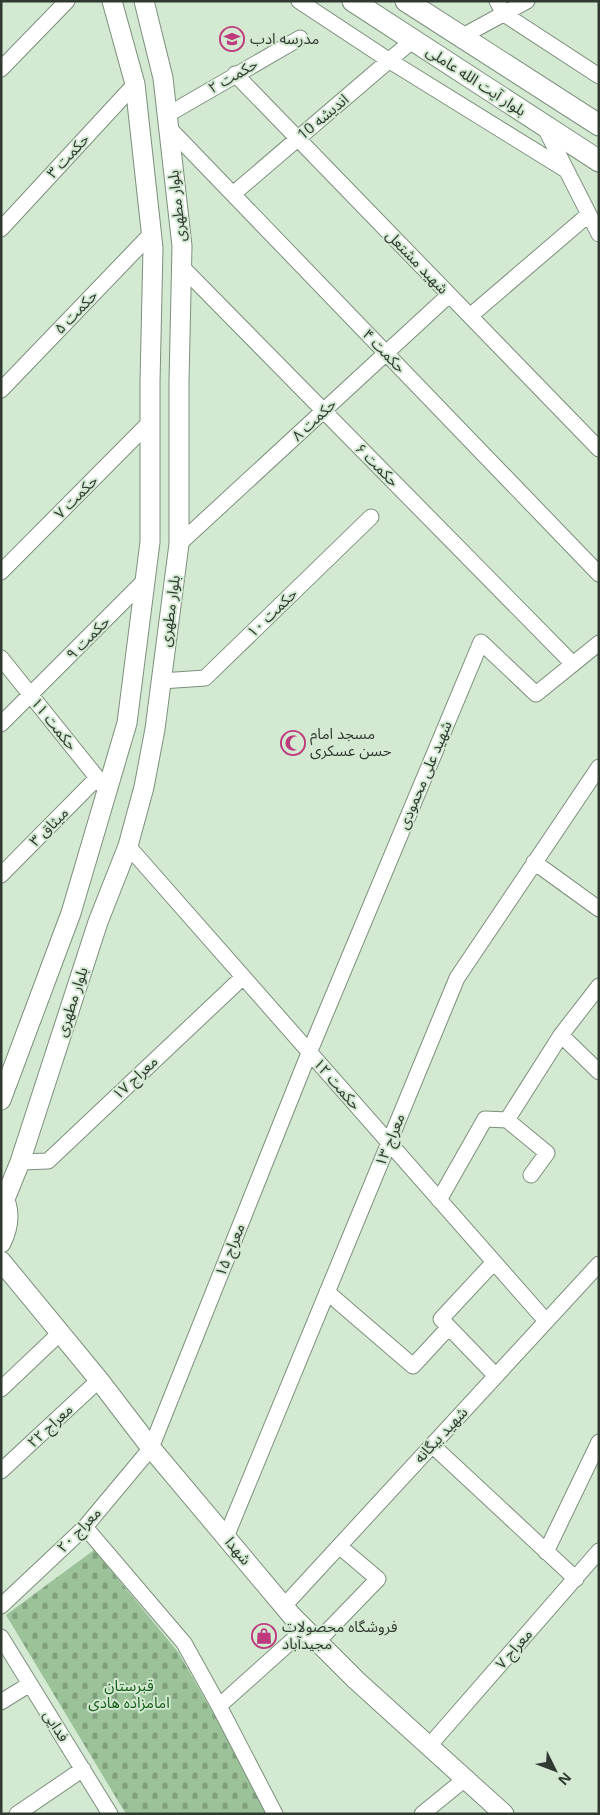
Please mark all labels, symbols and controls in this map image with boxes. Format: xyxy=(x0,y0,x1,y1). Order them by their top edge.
school or university icon: مدرسه ادب xyxy=(219,26,245,52)
place label: مدرسه ادب xyxy=(250,28,319,48)
street label: بلوار آیت‌ الله عاملی xyxy=(423,40,530,120)
street label: حکمت ۲ xyxy=(204,53,261,97)
street label: اندیشه 10 xyxy=(292,89,352,144)
street label: حکمت ۳ xyxy=(42,129,93,182)
street label: بلوار مطهری xyxy=(162,169,190,243)
street label: شهید مشتعل xyxy=(382,225,453,298)
street label: حکمت ۵ xyxy=(49,285,101,338)
street label: حکمت ۴ xyxy=(359,324,411,377)
street label: حکمت ۸ xyxy=(287,393,340,445)
street label: حکمت ۶ xyxy=(352,438,404,491)
street label: حکمت ۷ xyxy=(49,470,102,522)
street label: بلوار مطهری xyxy=(154,574,184,648)
street label: حکمت ۱۰ xyxy=(242,583,301,641)
street label: حکمت ۹ xyxy=(61,611,114,663)
street label: حکمت ۱۱ xyxy=(27,693,82,754)
street label: شهید علی محمودی xyxy=(392,717,456,832)
place label: مسجد امام حسن عسکری xyxy=(310,723,392,760)
mosque icon: مسجد امام حسن عسکری xyxy=(280,730,306,756)
street label: میثاق ۳ xyxy=(24,802,72,850)
street label: بلوار مطهری xyxy=(50,964,92,1039)
street label: معراج ۱۷ xyxy=(107,1051,163,1106)
street label: حکمت ۱۲ xyxy=(310,1053,366,1114)
street label: معراج ۱۳ xyxy=(369,1110,412,1170)
street label: معراج ۱۵ xyxy=(209,1220,252,1280)
street label: معراج ۲۲ xyxy=(22,1399,78,1454)
street label: شهید بیگانه xyxy=(409,1402,472,1467)
street label: معراج ۲۰ xyxy=(52,1502,107,1558)
street label: شهدا xyxy=(221,1532,257,1569)
place label: فروشگاه محصولات مجیدآباد xyxy=(282,1616,398,1653)
shop icon: فروشگاه محصولات مجیدآباد xyxy=(251,1623,277,1649)
street label: معراج ۷ xyxy=(490,1624,538,1675)
park label: قبرستان امامزاده هادی xyxy=(88,1675,170,1712)
street label: فدایی xyxy=(39,1706,74,1745)
north arrow xyxy=(530,1745,580,1795)
text: N xyxy=(554,1768,576,1790)

